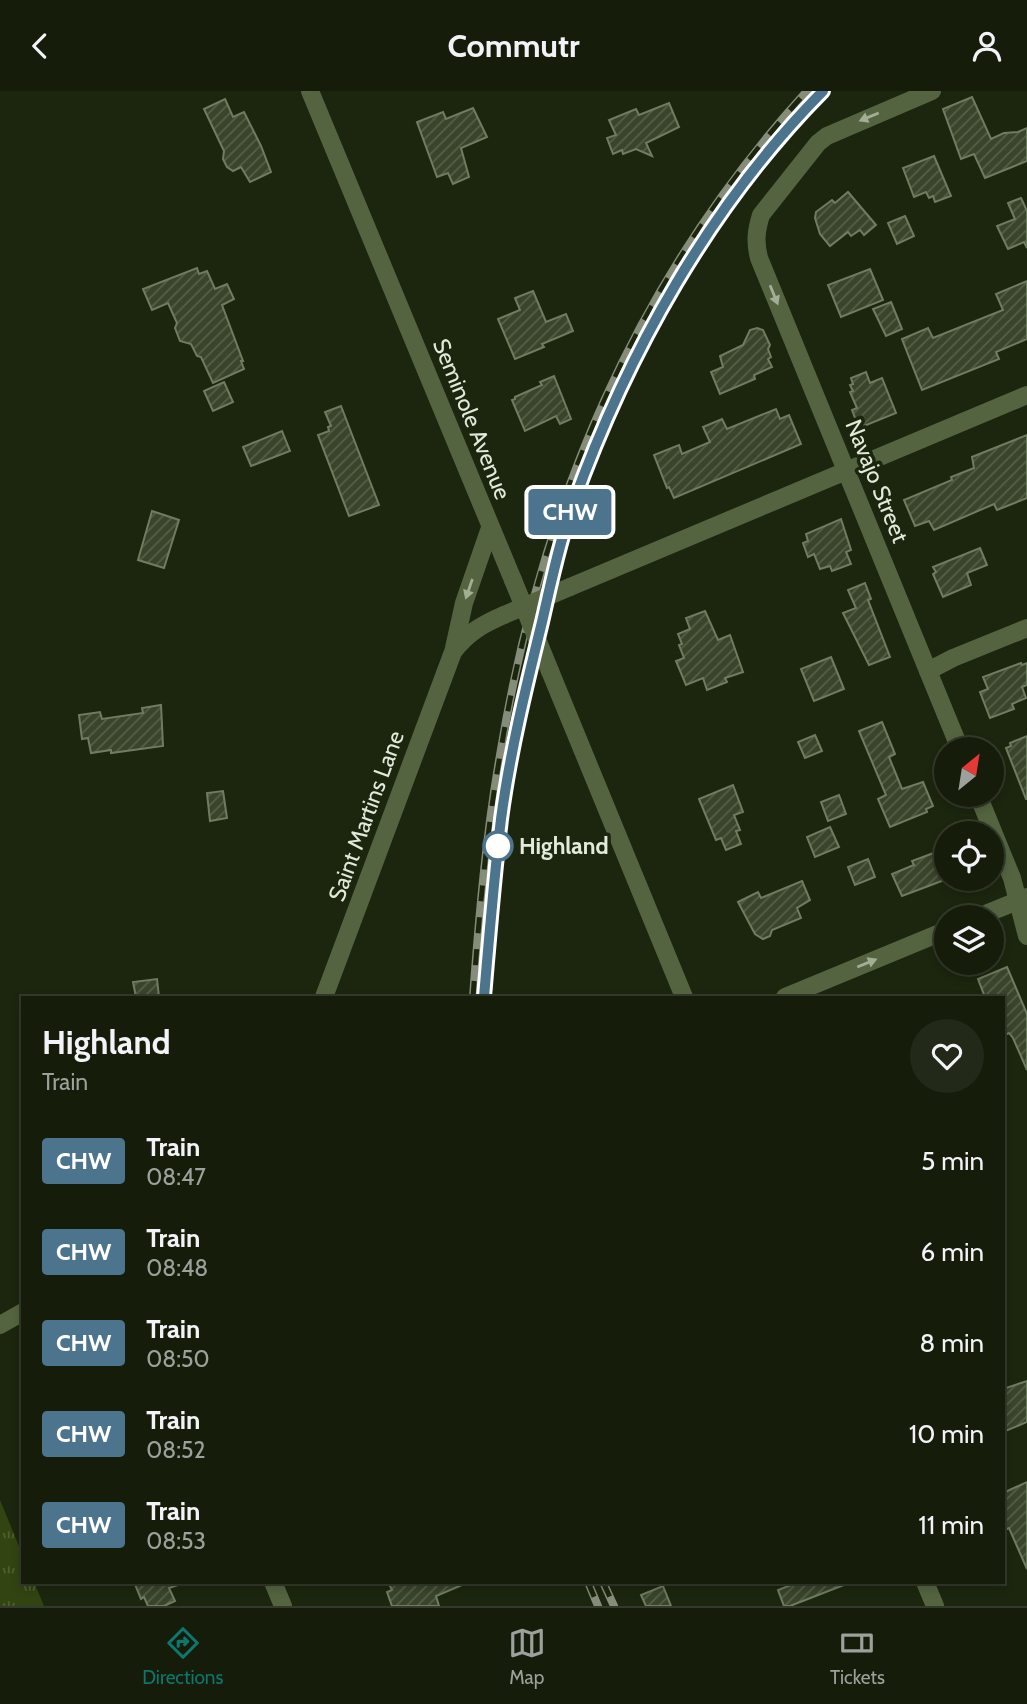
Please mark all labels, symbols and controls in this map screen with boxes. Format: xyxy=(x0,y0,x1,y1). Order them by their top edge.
text: Commutr xyxy=(447,26,580,65)
icon: back xyxy=(21,27,59,65)
icon: person xyxy=(968,27,1006,65)
one-way arrow xyxy=(859,112,880,123)
one-way arrow xyxy=(768,284,779,305)
street label: Seminole Avenue xyxy=(427,334,517,504)
street label: Navajo Street xyxy=(840,415,915,547)
line badge: CHW xyxy=(530,489,610,535)
text: CHW xyxy=(542,497,598,526)
one-way arrow xyxy=(463,578,474,599)
street label: Saint Martins Lane xyxy=(322,727,410,905)
north arrow xyxy=(934,737,1004,807)
map controls xyxy=(934,737,1004,975)
button: locate xyxy=(934,821,1004,891)
marker: Highland xyxy=(483,831,513,861)
place label: Highland xyxy=(519,832,609,860)
button: layers xyxy=(934,905,1004,975)
one-way arrow xyxy=(857,957,877,969)
button: heart xyxy=(910,1019,984,1093)
text: Highland xyxy=(42,1022,171,1062)
text: Train xyxy=(42,1068,88,1096)
text: Train xyxy=(146,1131,200,1163)
text: 5 min xyxy=(921,1145,984,1177)
text: CHW xyxy=(56,1146,111,1175)
text: 08:47 xyxy=(146,1163,206,1191)
text: Train xyxy=(146,1222,200,1254)
text: 6 min xyxy=(921,1236,984,1268)
text: CHW xyxy=(56,1237,111,1266)
text: 08:48 xyxy=(146,1254,208,1282)
text: Train xyxy=(146,1313,200,1345)
text: 8 min xyxy=(920,1327,984,1359)
text: CHW xyxy=(56,1328,111,1357)
text: 08:50 xyxy=(146,1345,210,1373)
text: Train xyxy=(146,1404,200,1436)
text: 10 min xyxy=(909,1418,984,1450)
text: CHW xyxy=(56,1419,111,1448)
text: 08:52 xyxy=(146,1436,206,1464)
text: Train xyxy=(146,1495,200,1527)
text: 11 min xyxy=(918,1509,984,1541)
text: CHW xyxy=(56,1510,111,1539)
text: 08:53 xyxy=(146,1527,206,1555)
tab: Directions xyxy=(142,1624,223,1689)
tab: Map xyxy=(508,1624,546,1689)
tab: Tickets xyxy=(830,1624,885,1689)

